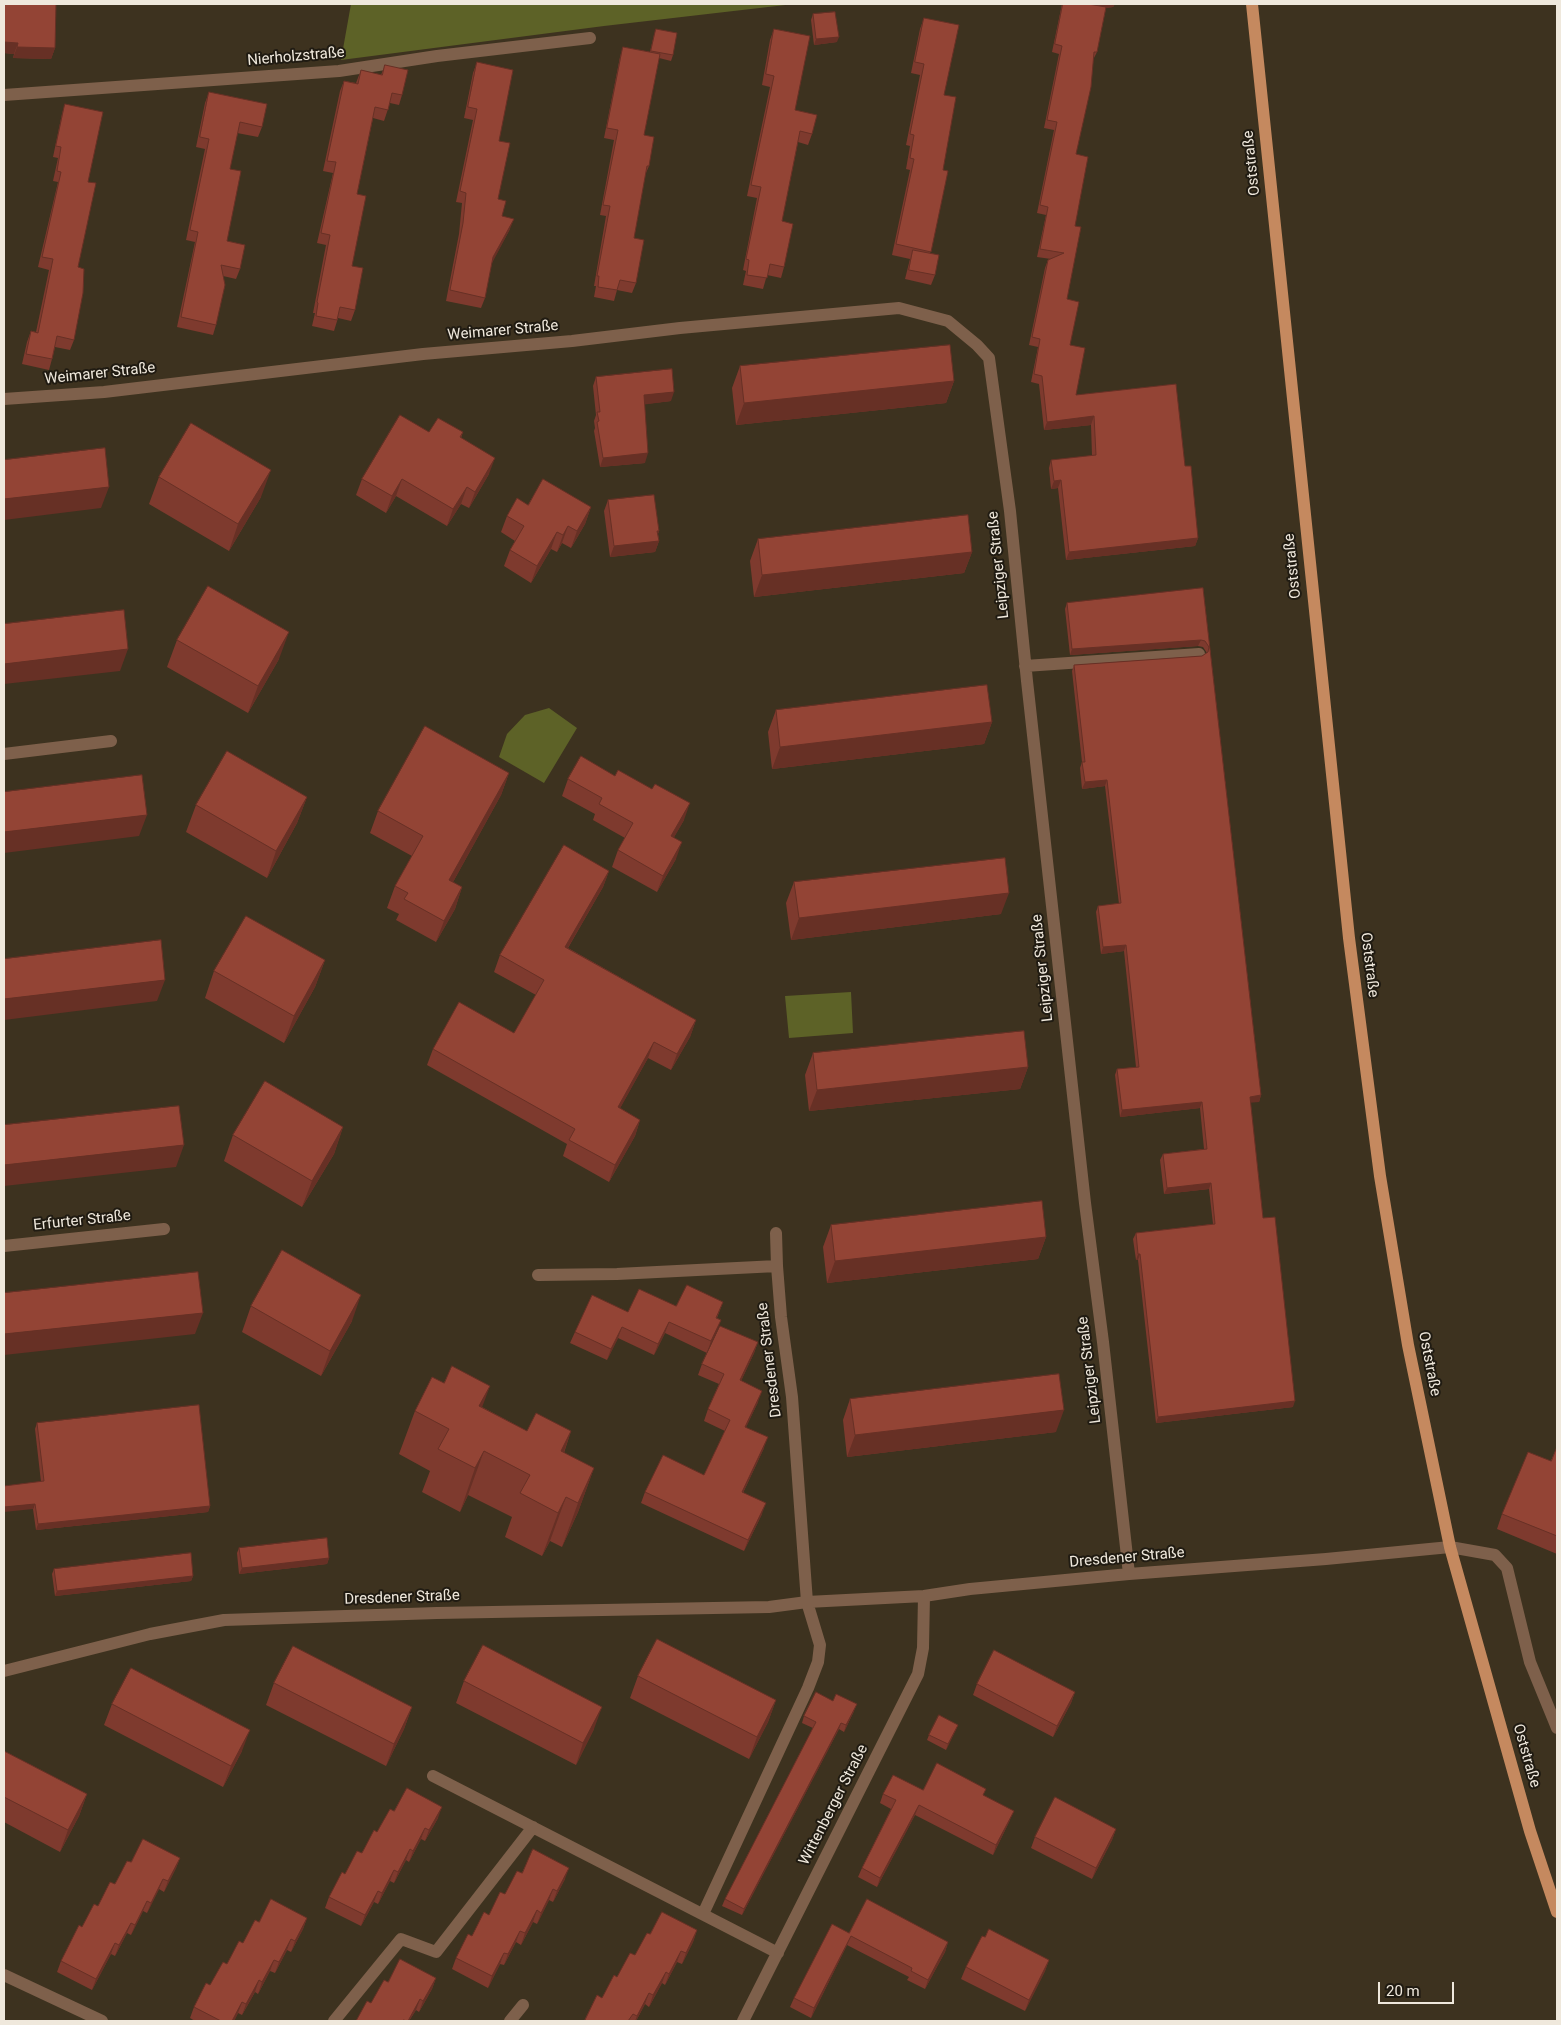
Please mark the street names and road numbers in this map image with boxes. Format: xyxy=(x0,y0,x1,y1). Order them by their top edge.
street label: Nierholzstraße xyxy=(247,44,345,70)
street label: Oststraße xyxy=(1240,130,1264,196)
street label: Weimarer Straße xyxy=(447,317,559,345)
street label: Weimarer Straße xyxy=(44,359,156,389)
street label: Leipziger Straße xyxy=(984,510,1014,620)
street label: Oststraße xyxy=(1281,533,1305,599)
street label: Leipziger Straße xyxy=(1028,913,1058,1023)
street label: Oststraße xyxy=(1356,931,1382,999)
street label: Erfurter Straße xyxy=(32,1207,132,1235)
street label: Dresdener Straße xyxy=(754,1302,786,1418)
street label: Leipziger Straße xyxy=(1074,1315,1106,1425)
street label: Oststraße xyxy=(1414,1330,1444,1398)
street label: Dresdener Straße xyxy=(1069,1544,1185,1572)
street label: Dresdener Straße xyxy=(344,1587,460,1609)
street label: Oststraße xyxy=(1508,1722,1544,1790)
street label: Wittenberger Straße xyxy=(796,1742,872,1868)

